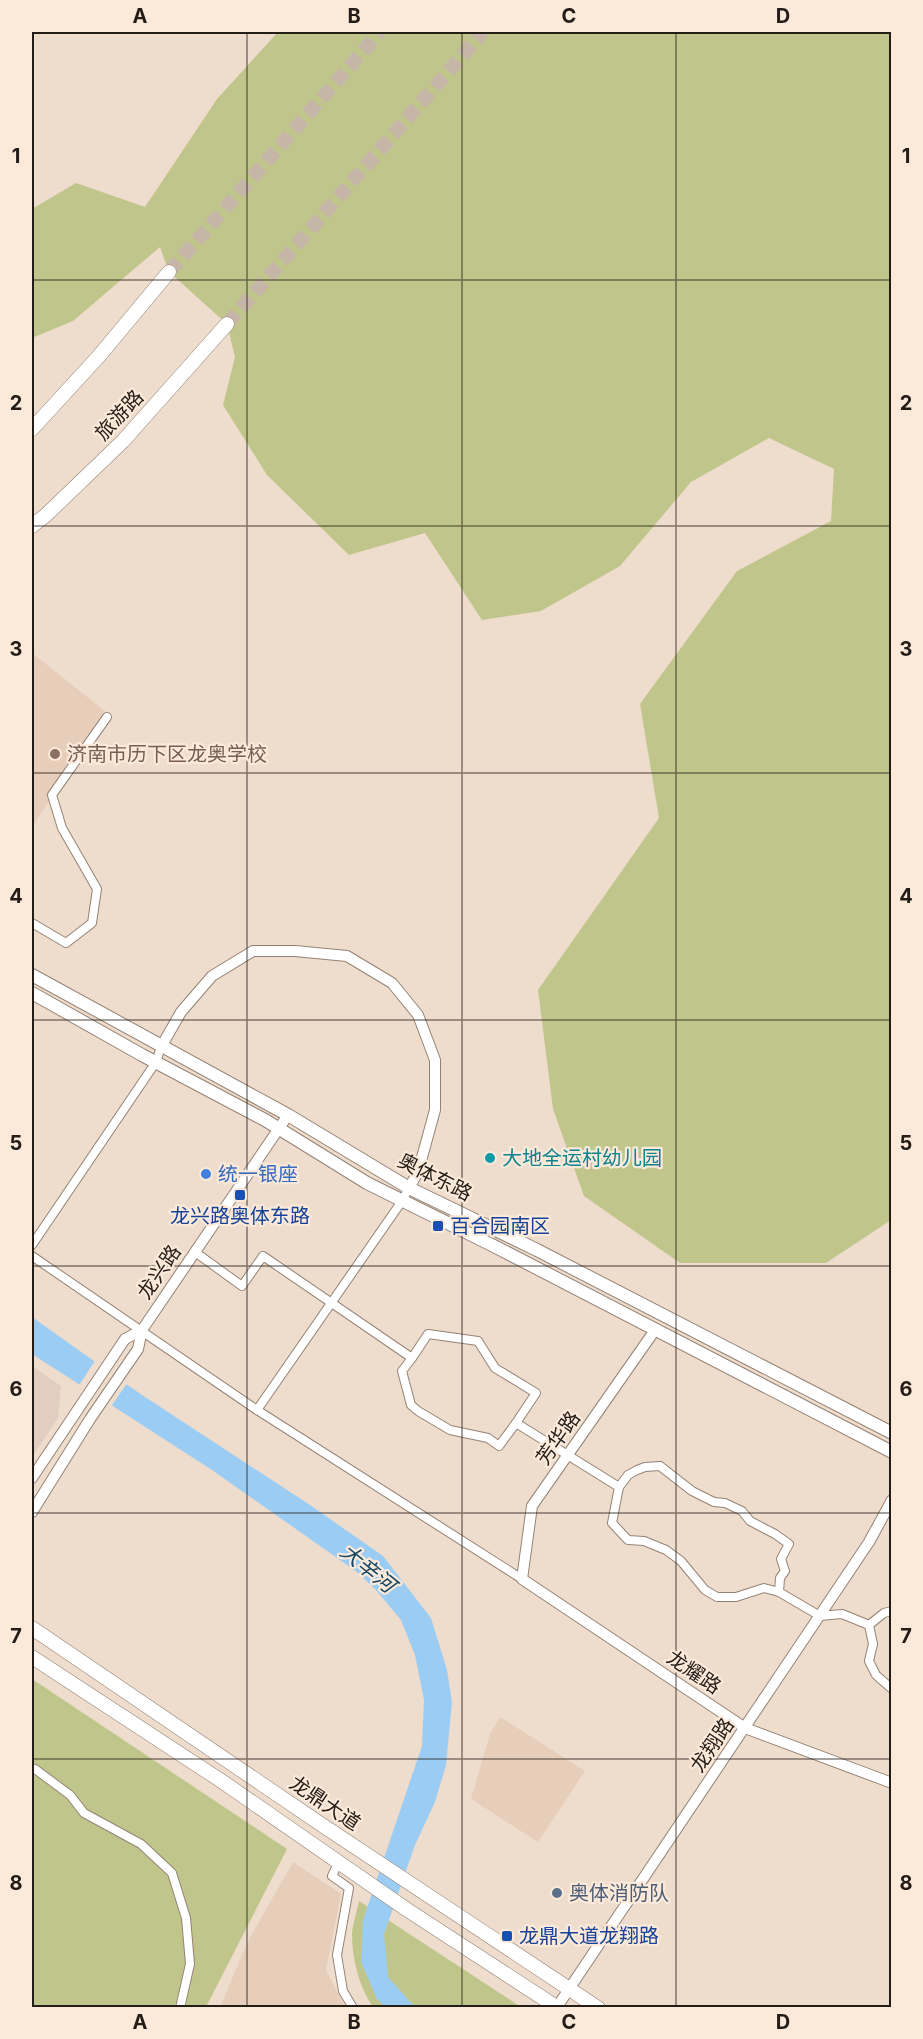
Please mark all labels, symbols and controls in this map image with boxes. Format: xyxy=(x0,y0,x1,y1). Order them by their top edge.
text: A xyxy=(133,4,148,28)
text: B xyxy=(347,4,361,28)
text: C xyxy=(562,4,576,28)
text: D xyxy=(776,4,790,28)
text: 1 xyxy=(12,144,20,168)
text: 1 xyxy=(902,144,910,168)
street label: 旅游路 xyxy=(90,385,148,445)
text: 2 xyxy=(10,391,22,415)
text: 2 xyxy=(900,391,912,415)
text: 3 xyxy=(10,637,22,661)
text: 3 xyxy=(900,637,912,661)
place label: 济南市历下区龙奥学校 xyxy=(67,742,267,766)
marker: 济南市历下区龙奥学校 xyxy=(48,747,62,761)
text: 4 xyxy=(9,884,23,908)
text: 4 xyxy=(899,884,913,908)
text: 5 xyxy=(10,1131,22,1155)
text: 5 xyxy=(900,1131,912,1155)
place label: 大地全运村幼儿园 xyxy=(502,1146,662,1170)
street label: 奥体东路 xyxy=(394,1148,476,1206)
marker: 大地全运村幼儿园 xyxy=(483,1151,497,1165)
place label: 统一银座 xyxy=(218,1162,298,1186)
marker: 统一银座 xyxy=(199,1167,213,1181)
marker: 龙兴路奥体东路 xyxy=(233,1188,247,1202)
place label: 龙兴路奥体东路 xyxy=(170,1204,310,1228)
place label: 百合园南区 xyxy=(450,1214,550,1238)
marker: 百合园南区 xyxy=(431,1219,445,1233)
street label: 龙兴路 xyxy=(132,1240,186,1304)
text: 6 xyxy=(10,1377,23,1401)
text: 6 xyxy=(900,1377,913,1401)
street label: 芳华路 xyxy=(531,1407,585,1469)
water label: 大辛河 xyxy=(336,1538,403,1600)
text: 7 xyxy=(10,1624,22,1648)
text: 7 xyxy=(900,1624,912,1648)
street label: 龙耀路 xyxy=(662,1645,726,1699)
street label: 龙翔路 xyxy=(685,1713,739,1777)
street label: 龙鼎大道 xyxy=(285,1771,365,1835)
text: 8 xyxy=(9,1871,23,1895)
text: 8 xyxy=(899,1871,913,1895)
place label: 奥体消防队 xyxy=(569,1881,669,1905)
marker: 奥体消防队 xyxy=(550,1886,564,1900)
place label: 龙鼎大道龙翔路 xyxy=(519,1924,659,1948)
marker: 龙鼎大道龙翔路 xyxy=(500,1929,514,1943)
text: A xyxy=(133,2010,148,2034)
text: B xyxy=(347,2010,361,2034)
text: C xyxy=(562,2010,576,2034)
text: D xyxy=(776,2010,790,2034)

